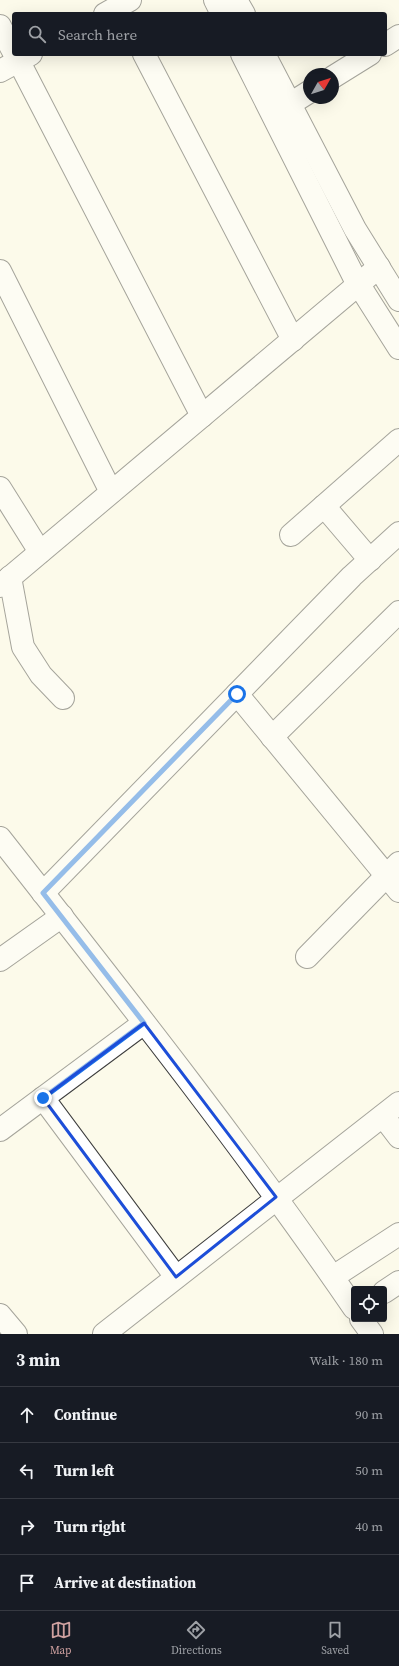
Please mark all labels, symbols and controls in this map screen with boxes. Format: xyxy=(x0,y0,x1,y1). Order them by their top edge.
search box xyxy=(12,12,387,56)
icon: search xyxy=(26,23,48,45)
text: Search here xyxy=(58,24,137,45)
north arrow xyxy=(303,68,339,104)
route start xyxy=(228,685,246,703)
route end xyxy=(34,1089,52,1107)
map controls xyxy=(351,1286,387,1322)
button: locate xyxy=(351,1286,387,1322)
text: 3 min xyxy=(16,1348,60,1372)
text: Walk · 180 m xyxy=(310,1352,383,1369)
icon: ahead xyxy=(16,1404,38,1426)
text: Continue xyxy=(54,1404,117,1425)
text: 90 m xyxy=(355,1406,383,1423)
icon: left xyxy=(16,1460,38,1482)
text: Turn left xyxy=(54,1460,114,1481)
text: 50 m xyxy=(355,1462,383,1479)
icon: right xyxy=(16,1516,38,1538)
text: Turn right xyxy=(54,1516,126,1537)
text: 40 m xyxy=(355,1518,383,1535)
icon: arrive xyxy=(16,1572,38,1594)
text: Arrive at destination xyxy=(54,1572,196,1593)
tab: Map xyxy=(50,1619,72,1658)
tab: Directions xyxy=(171,1619,222,1658)
tab: Saved xyxy=(321,1619,349,1658)

